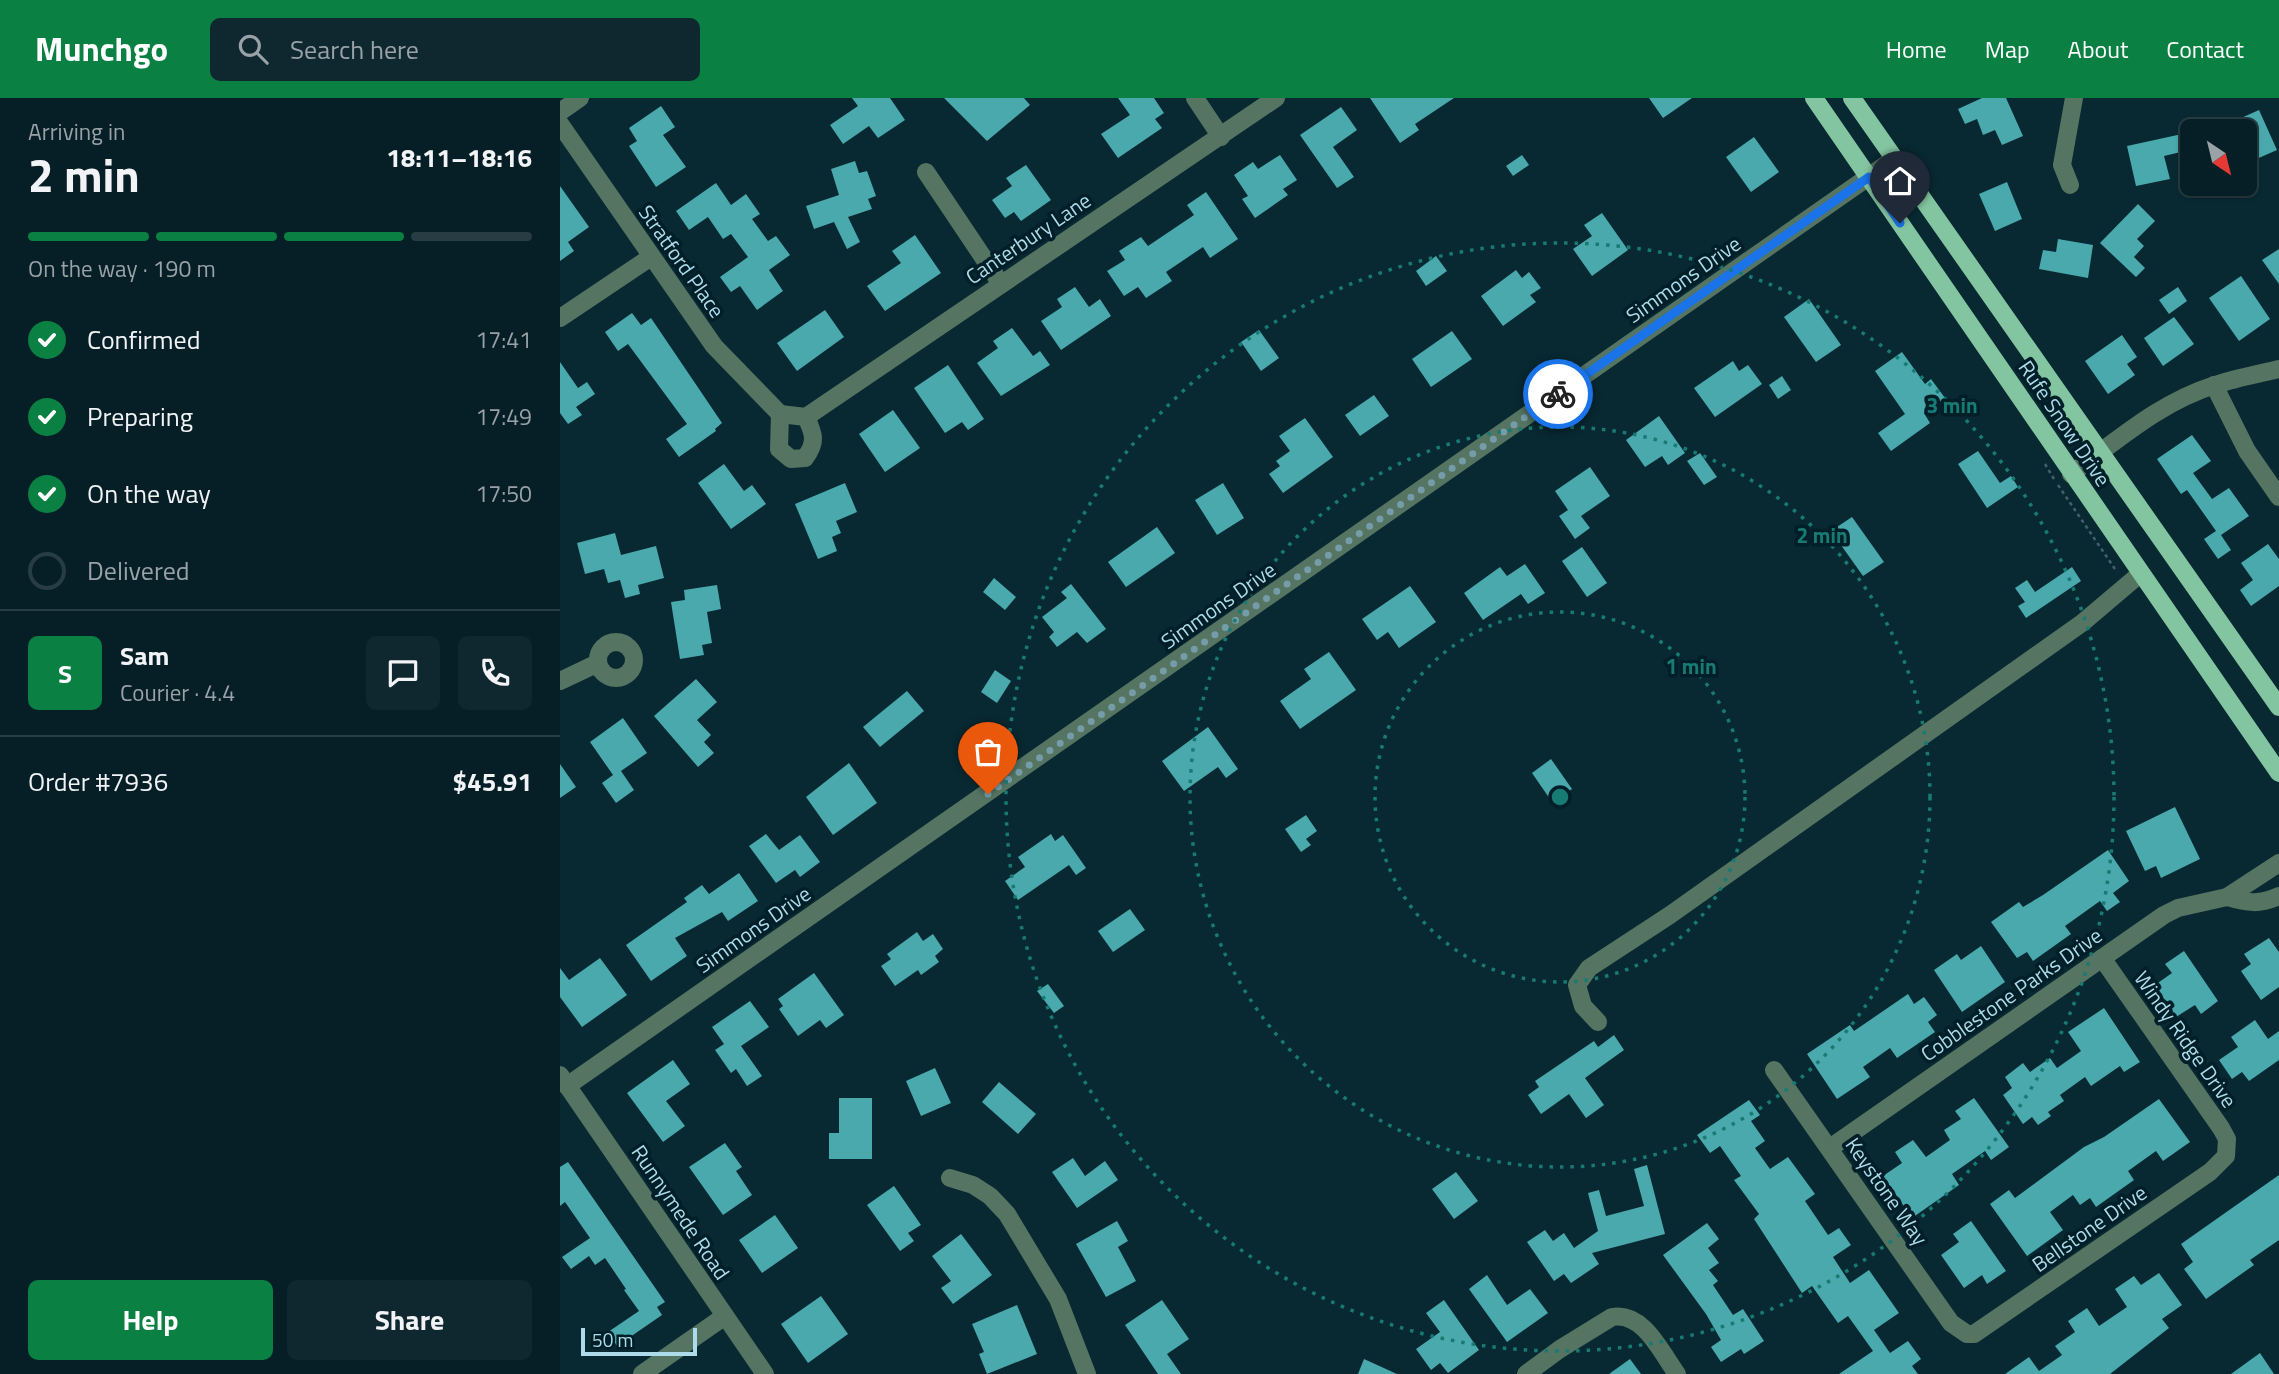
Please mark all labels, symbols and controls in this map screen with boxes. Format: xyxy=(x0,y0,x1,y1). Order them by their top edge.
search box xyxy=(210,18,700,81)
text: Munchgo xyxy=(35,24,168,74)
icon: search xyxy=(234,30,272,68)
text: Search here xyxy=(290,30,419,69)
text: Home xyxy=(1886,31,1947,67)
text: Map xyxy=(1985,31,2030,67)
text: About xyxy=(2068,31,2128,67)
text: Contact xyxy=(2166,31,2244,67)
text: Arriving in xyxy=(28,114,125,149)
north arrow xyxy=(2180,119,2258,196)
map controls xyxy=(2180,119,2257,196)
text: 18:11–18:16 xyxy=(386,138,532,177)
text: 2 min xyxy=(28,140,140,210)
pin xyxy=(1870,151,1930,223)
icon: home xyxy=(1881,162,1919,200)
street label: Canterbury Lane xyxy=(959,184,1097,292)
street label: Stratford Place xyxy=(631,198,733,324)
street label: Simmons Drive xyxy=(1619,228,1747,330)
text: On the way · 190 m xyxy=(28,251,216,286)
text: Confirmed xyxy=(87,320,201,359)
icon: check xyxy=(28,321,66,359)
text: 17:41 xyxy=(475,322,532,357)
street label: Rufe Snow Drive xyxy=(2011,353,2119,493)
courier xyxy=(1523,359,1593,429)
icon: bike xyxy=(1539,375,1577,413)
text: 3 min xyxy=(1926,389,1978,421)
text: Preparing xyxy=(87,397,193,436)
icon: check xyxy=(28,398,66,436)
text: 17:49 xyxy=(475,399,532,434)
text: On the way xyxy=(87,474,211,513)
icon: check xyxy=(28,475,66,513)
text: 17:50 xyxy=(475,476,532,511)
text: 2 min xyxy=(1796,519,1848,551)
text: Delivered xyxy=(87,551,190,590)
street label: Simmons Drive xyxy=(1154,554,1282,656)
text: Sam xyxy=(120,636,169,675)
button: chat xyxy=(366,636,440,710)
button: phone xyxy=(458,636,532,710)
text: 1 min xyxy=(1665,650,1717,682)
text: S xyxy=(58,654,72,693)
text: Courier · 4.4 xyxy=(120,675,235,710)
pin xyxy=(958,722,1018,794)
icon: bag xyxy=(969,733,1007,771)
text: Order #7936 xyxy=(28,762,168,801)
text: $45.91 xyxy=(453,762,532,801)
centre of rings xyxy=(1548,785,1572,809)
street label: Simmons Drive xyxy=(689,878,817,980)
street label: Cobblestone Parks Drive xyxy=(1914,919,2108,1069)
street label: Windy Ridge Drive xyxy=(2127,964,2245,1114)
street label: Keystone Way xyxy=(1838,1130,1936,1252)
street label: Runnymede Road xyxy=(624,1138,738,1286)
street label: Bellstone Drive xyxy=(2025,1176,2153,1280)
button: Help xyxy=(28,1280,273,1360)
button: Share xyxy=(287,1280,532,1360)
scale bar xyxy=(581,1325,696,1357)
text: 50 m xyxy=(592,1325,633,1354)

